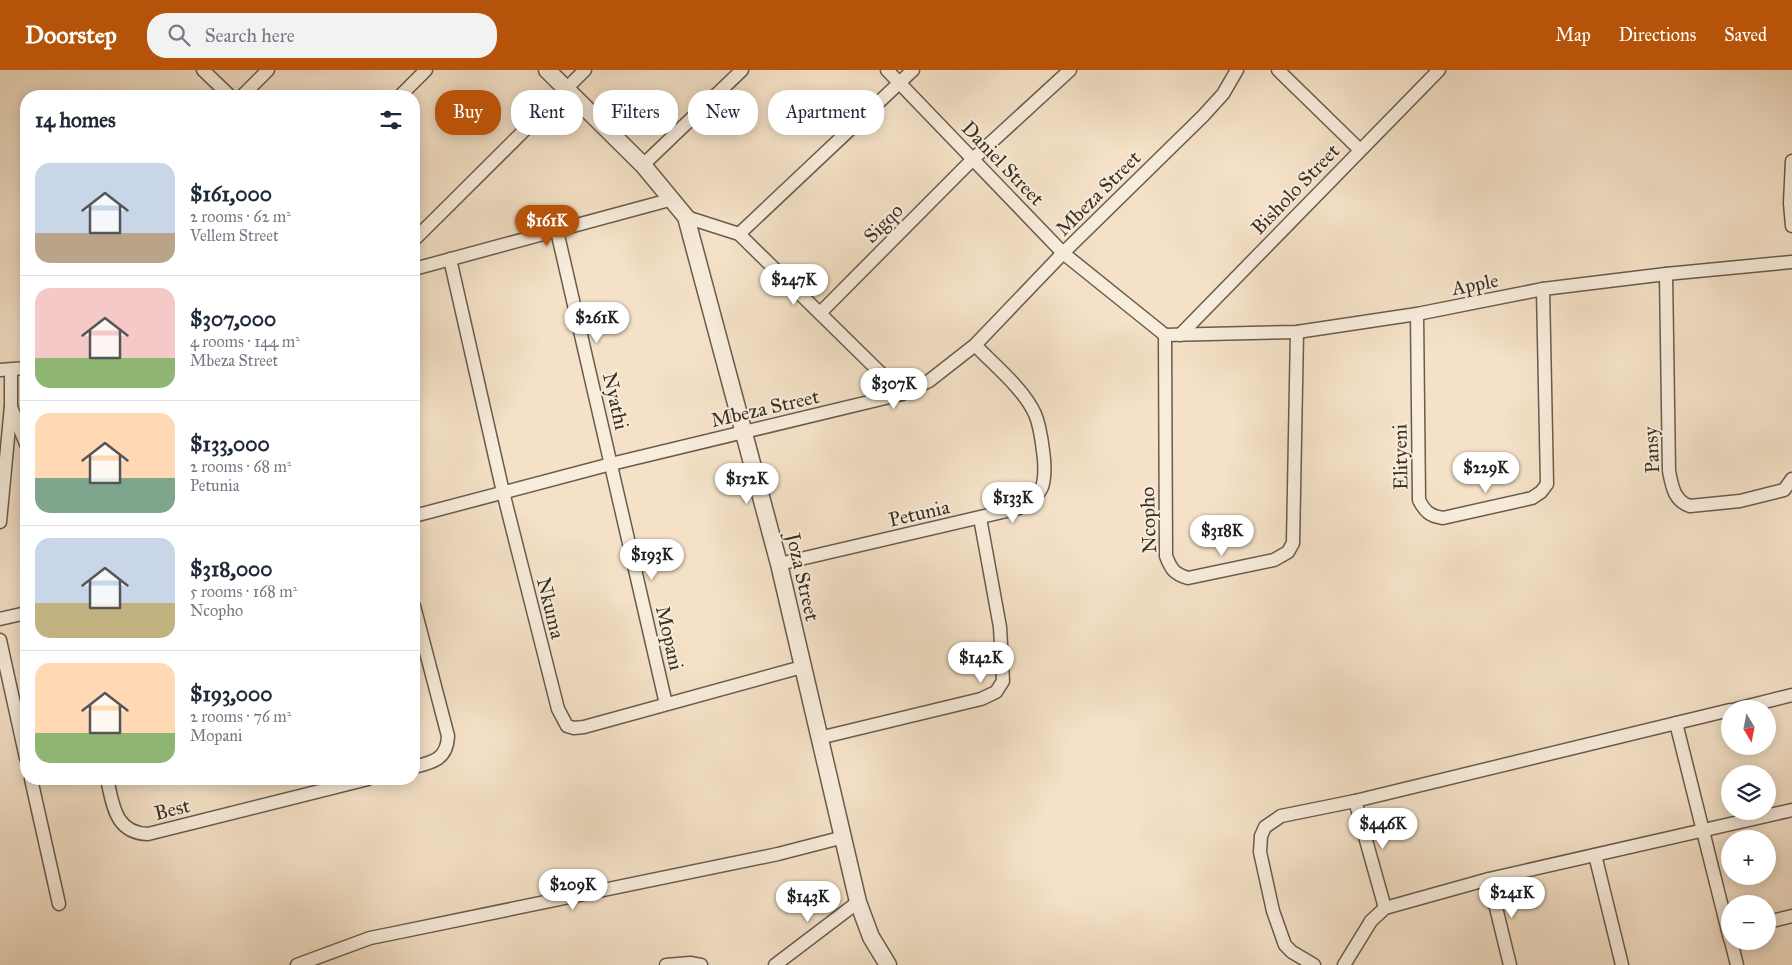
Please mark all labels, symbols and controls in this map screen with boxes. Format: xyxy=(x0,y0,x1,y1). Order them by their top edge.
search box xyxy=(147,13,497,58)
text: Doorstep xyxy=(25,20,117,50)
icon: search xyxy=(165,21,193,49)
text: Search here xyxy=(205,24,295,47)
text: Map xyxy=(1555,24,1591,46)
text: Directions xyxy=(1619,24,1696,46)
text: Saved xyxy=(1724,24,1767,46)
chip: Buy xyxy=(435,90,501,135)
chip: Rent xyxy=(511,90,583,135)
chip: Filters xyxy=(593,90,678,135)
chip: New xyxy=(688,90,758,135)
chip: Apartment xyxy=(768,90,884,135)
icon: filters xyxy=(377,106,405,134)
text: 14 homes xyxy=(35,107,116,133)
street label: Daniel Street xyxy=(957,116,1049,210)
street label: Bisholo Street xyxy=(1246,139,1344,239)
street label: Mbeza Street xyxy=(1051,146,1145,240)
text: $161,000 xyxy=(190,181,272,207)
icon: home xyxy=(75,183,135,243)
street label: Sigqo xyxy=(858,198,909,249)
pin: $161K xyxy=(512,204,582,247)
text: 2 rooms · 62 m² xyxy=(190,207,291,226)
text: $161K xyxy=(526,211,568,230)
text: Vellem Street xyxy=(190,226,279,245)
pin: $247K xyxy=(759,264,829,306)
street label: Apple xyxy=(1449,268,1500,300)
text: $247K xyxy=(771,270,817,289)
pin: $261K xyxy=(562,302,632,344)
text: $307,000 xyxy=(190,306,276,332)
icon: home xyxy=(75,308,135,368)
text: $261K xyxy=(575,308,619,327)
text: 4 rooms · 144 m² xyxy=(190,332,300,351)
text: Mbeza Street xyxy=(190,351,278,370)
pin: $307K xyxy=(859,368,929,410)
street label: Nyathi xyxy=(598,370,634,432)
text: $307K xyxy=(871,374,917,393)
street label: Mbeza Street xyxy=(709,384,821,432)
street label: Elityeni xyxy=(1387,423,1413,490)
street label: Pansy xyxy=(1638,425,1664,474)
text: $133,000 xyxy=(190,431,270,457)
icon: home xyxy=(75,433,135,493)
pin: $229K xyxy=(1451,452,1521,494)
text: 2 rooms · 68 m² xyxy=(190,457,291,476)
text: $229K xyxy=(1463,458,1509,477)
pin: $152K xyxy=(712,462,782,505)
text: $152K xyxy=(726,469,768,488)
text: Petunia xyxy=(190,476,239,495)
pin: $133K xyxy=(978,482,1048,524)
street label: Ncopho xyxy=(1135,486,1161,554)
text: $133K xyxy=(993,488,1033,507)
street label: Petunia xyxy=(886,494,952,532)
pin: $318K xyxy=(1187,514,1257,557)
text: $318K xyxy=(1201,521,1243,540)
street label: Joza Street xyxy=(780,529,825,624)
pin: $193K xyxy=(617,538,687,581)
text: $193K xyxy=(631,545,673,564)
text: $318,000 xyxy=(190,556,273,582)
icon: home xyxy=(75,558,135,618)
street label: Nkuma xyxy=(532,575,570,642)
text: 5 rooms · 168 m² xyxy=(190,582,297,601)
text: Ncopho xyxy=(190,601,243,620)
street label: Mopani xyxy=(651,603,689,673)
pin: $142K xyxy=(946,642,1016,684)
text: $142K xyxy=(959,648,1003,667)
text: $193,000 xyxy=(190,681,273,707)
icon: home xyxy=(75,683,135,743)
north arrow xyxy=(1721,700,1776,755)
map controls xyxy=(1721,700,1776,950)
text: 2 rooms · 76 m² xyxy=(190,707,291,726)
text: Mopani xyxy=(190,726,242,745)
button: layers xyxy=(1721,765,1776,820)
street label: Best xyxy=(152,793,192,825)
pin: $446K xyxy=(1348,808,1418,850)
text: $446K xyxy=(1360,814,1406,833)
button: + xyxy=(1721,830,1776,885)
pin: $209K xyxy=(538,868,608,911)
text: $209K xyxy=(550,875,596,894)
pin: $241K xyxy=(1477,876,1547,919)
pin: $143K xyxy=(773,880,843,923)
text: $241K xyxy=(1490,883,1534,902)
text: $143K xyxy=(787,887,829,906)
button: − xyxy=(1721,895,1776,950)

